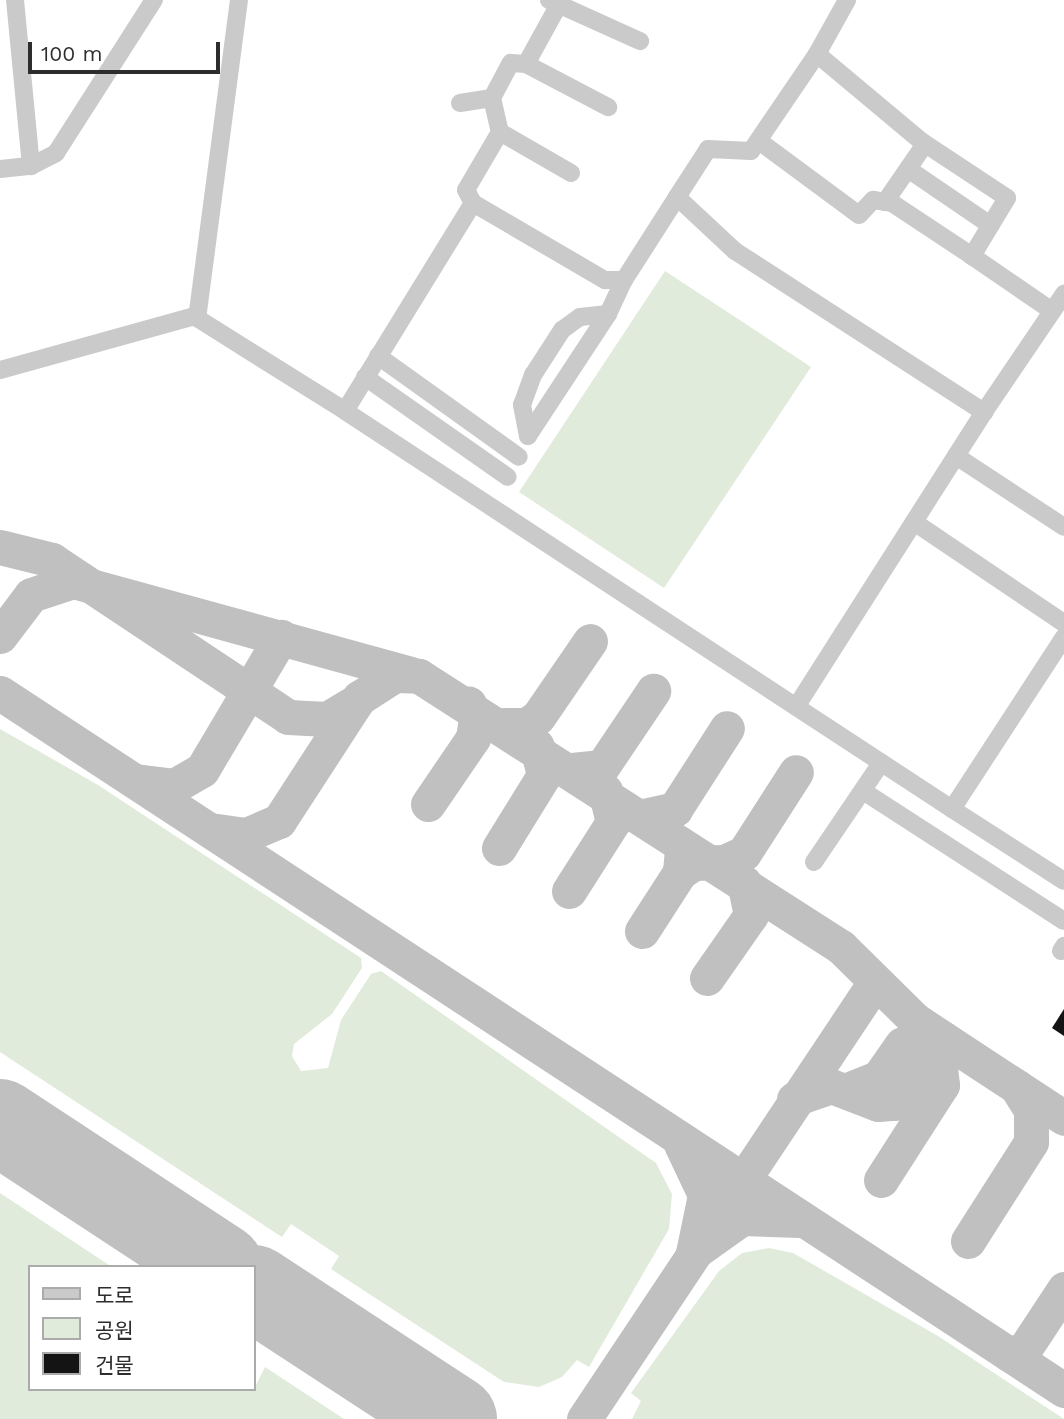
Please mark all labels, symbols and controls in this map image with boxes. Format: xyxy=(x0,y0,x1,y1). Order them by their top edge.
scale bar xyxy=(32,28,224,72)
text: 100 m xyxy=(41,41,103,66)
legend xyxy=(28,1265,256,1391)
text: 도로 xyxy=(95,1283,134,1308)
text: 공원 xyxy=(95,1318,134,1343)
text: 건물 xyxy=(95,1353,134,1378)

